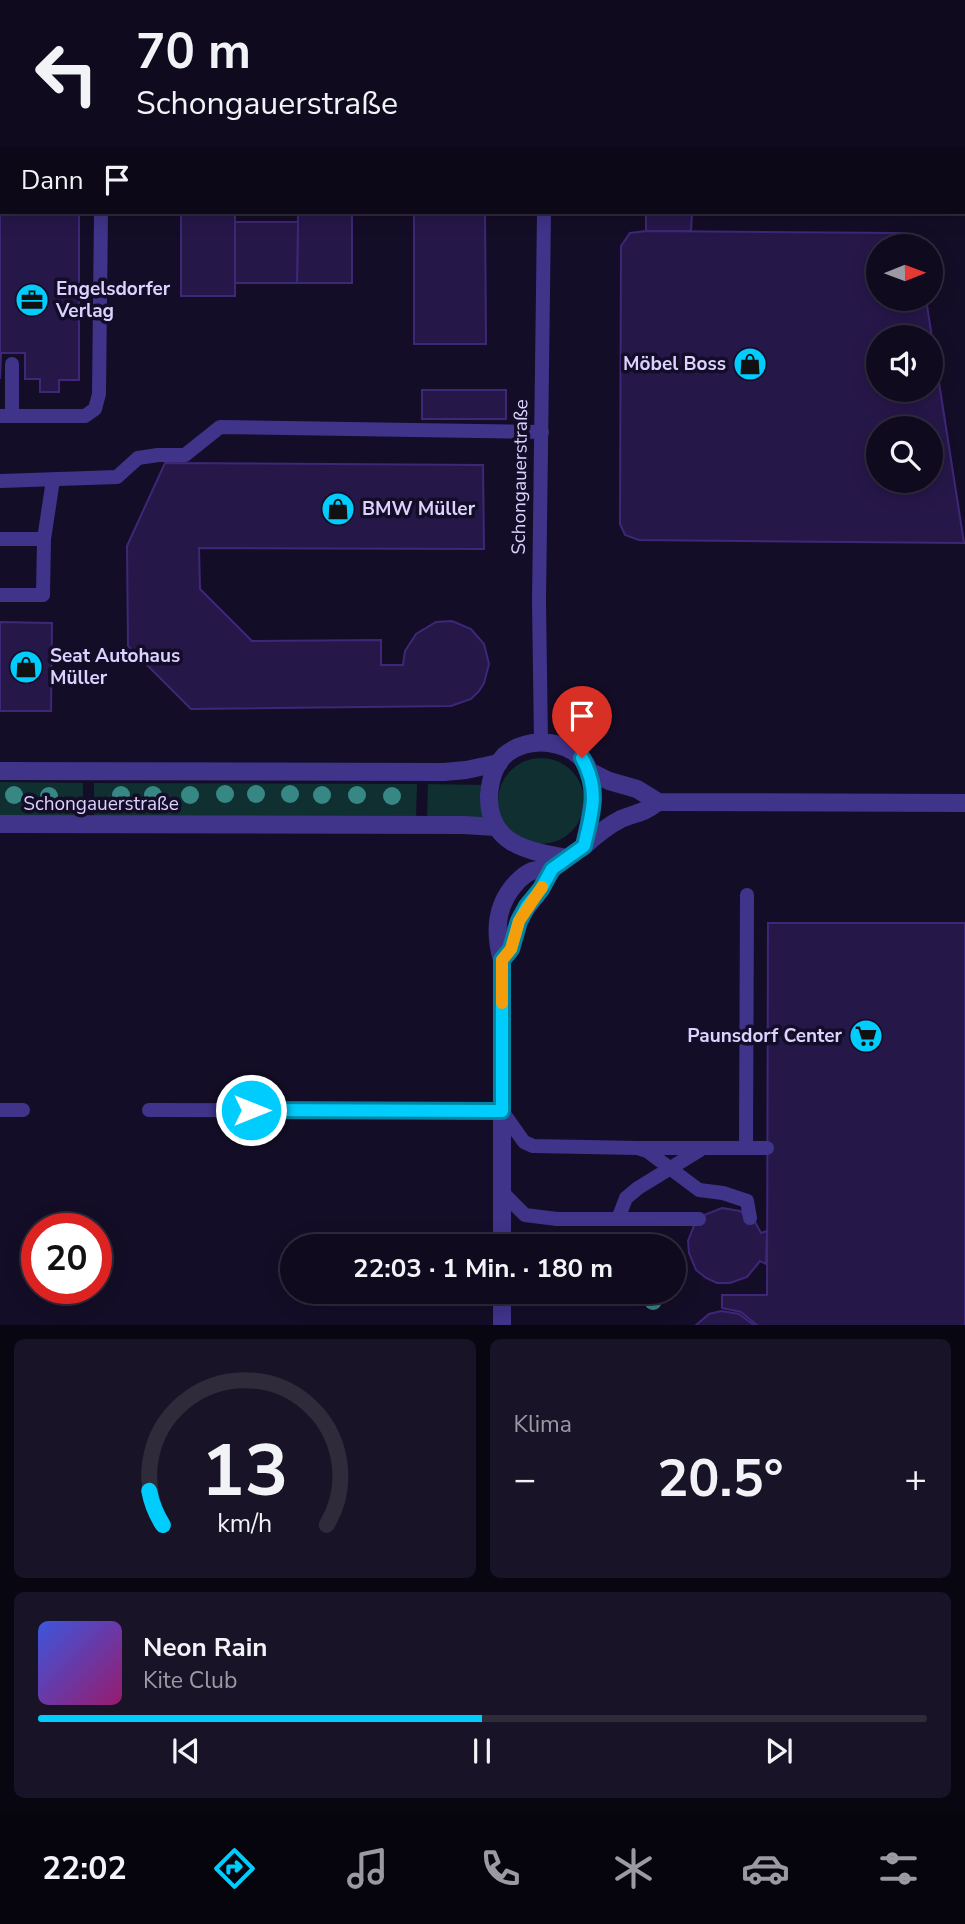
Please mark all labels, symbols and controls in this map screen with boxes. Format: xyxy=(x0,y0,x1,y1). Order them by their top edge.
text: 70 m xyxy=(136,18,251,85)
icon: left xyxy=(21,28,112,119)
text: Schongauerstraße xyxy=(136,82,398,125)
icon: arrive xyxy=(98,161,136,199)
text: Dann xyxy=(21,163,84,198)
north arrow xyxy=(866,234,943,312)
map controls xyxy=(866,234,943,493)
place label: Engelsdorfer Verlag xyxy=(55,276,171,324)
office icon: Engelsdorfer Verlag xyxy=(13,281,51,319)
button: sound xyxy=(866,325,943,402)
shop icon: Möbel Boss xyxy=(731,345,769,383)
place label: Möbel Boss xyxy=(623,351,726,377)
street label: Schongauerstraße xyxy=(506,399,534,555)
button: search xyxy=(866,416,943,493)
shop icon: BMW Müller xyxy=(319,490,357,528)
place label: BMW Müller xyxy=(362,496,476,522)
place label: Seat Autohaus Müller xyxy=(50,643,180,691)
shop icon: Seat Autohaus Müller xyxy=(7,648,45,686)
pin xyxy=(552,686,612,758)
icon: arrive xyxy=(563,697,601,735)
street label: Schongauerstraße xyxy=(23,791,179,817)
supermarket icon: Paunsdorf Center xyxy=(847,1017,885,1055)
place label: Paunsdorf Center xyxy=(687,1023,843,1049)
position arrow xyxy=(214,1073,288,1147)
speed limit sign: 20 xyxy=(21,1213,112,1304)
text: 22:03 · 1 Min. · 180 m xyxy=(353,1251,613,1286)
text: Klima xyxy=(514,1409,572,1440)
text: 13 xyxy=(201,1421,288,1521)
text: 20.5° xyxy=(657,1443,783,1514)
text: − xyxy=(514,1454,536,1505)
text: + xyxy=(904,1454,927,1505)
text: km/h xyxy=(217,1506,272,1540)
text: Neon Rain xyxy=(143,1630,268,1665)
text: Kite Club xyxy=(143,1665,237,1696)
icon: previous xyxy=(167,1732,205,1770)
icon: pause xyxy=(463,1732,501,1770)
icon: next xyxy=(760,1732,798,1770)
icon: directions xyxy=(210,1844,259,1893)
icon: music xyxy=(343,1844,392,1893)
icon: phone xyxy=(476,1844,525,1893)
icon: climate xyxy=(609,1844,658,1893)
icon: car xyxy=(741,1844,790,1893)
icon: filters xyxy=(874,1844,923,1893)
text: 22:02 xyxy=(42,1847,127,1890)

